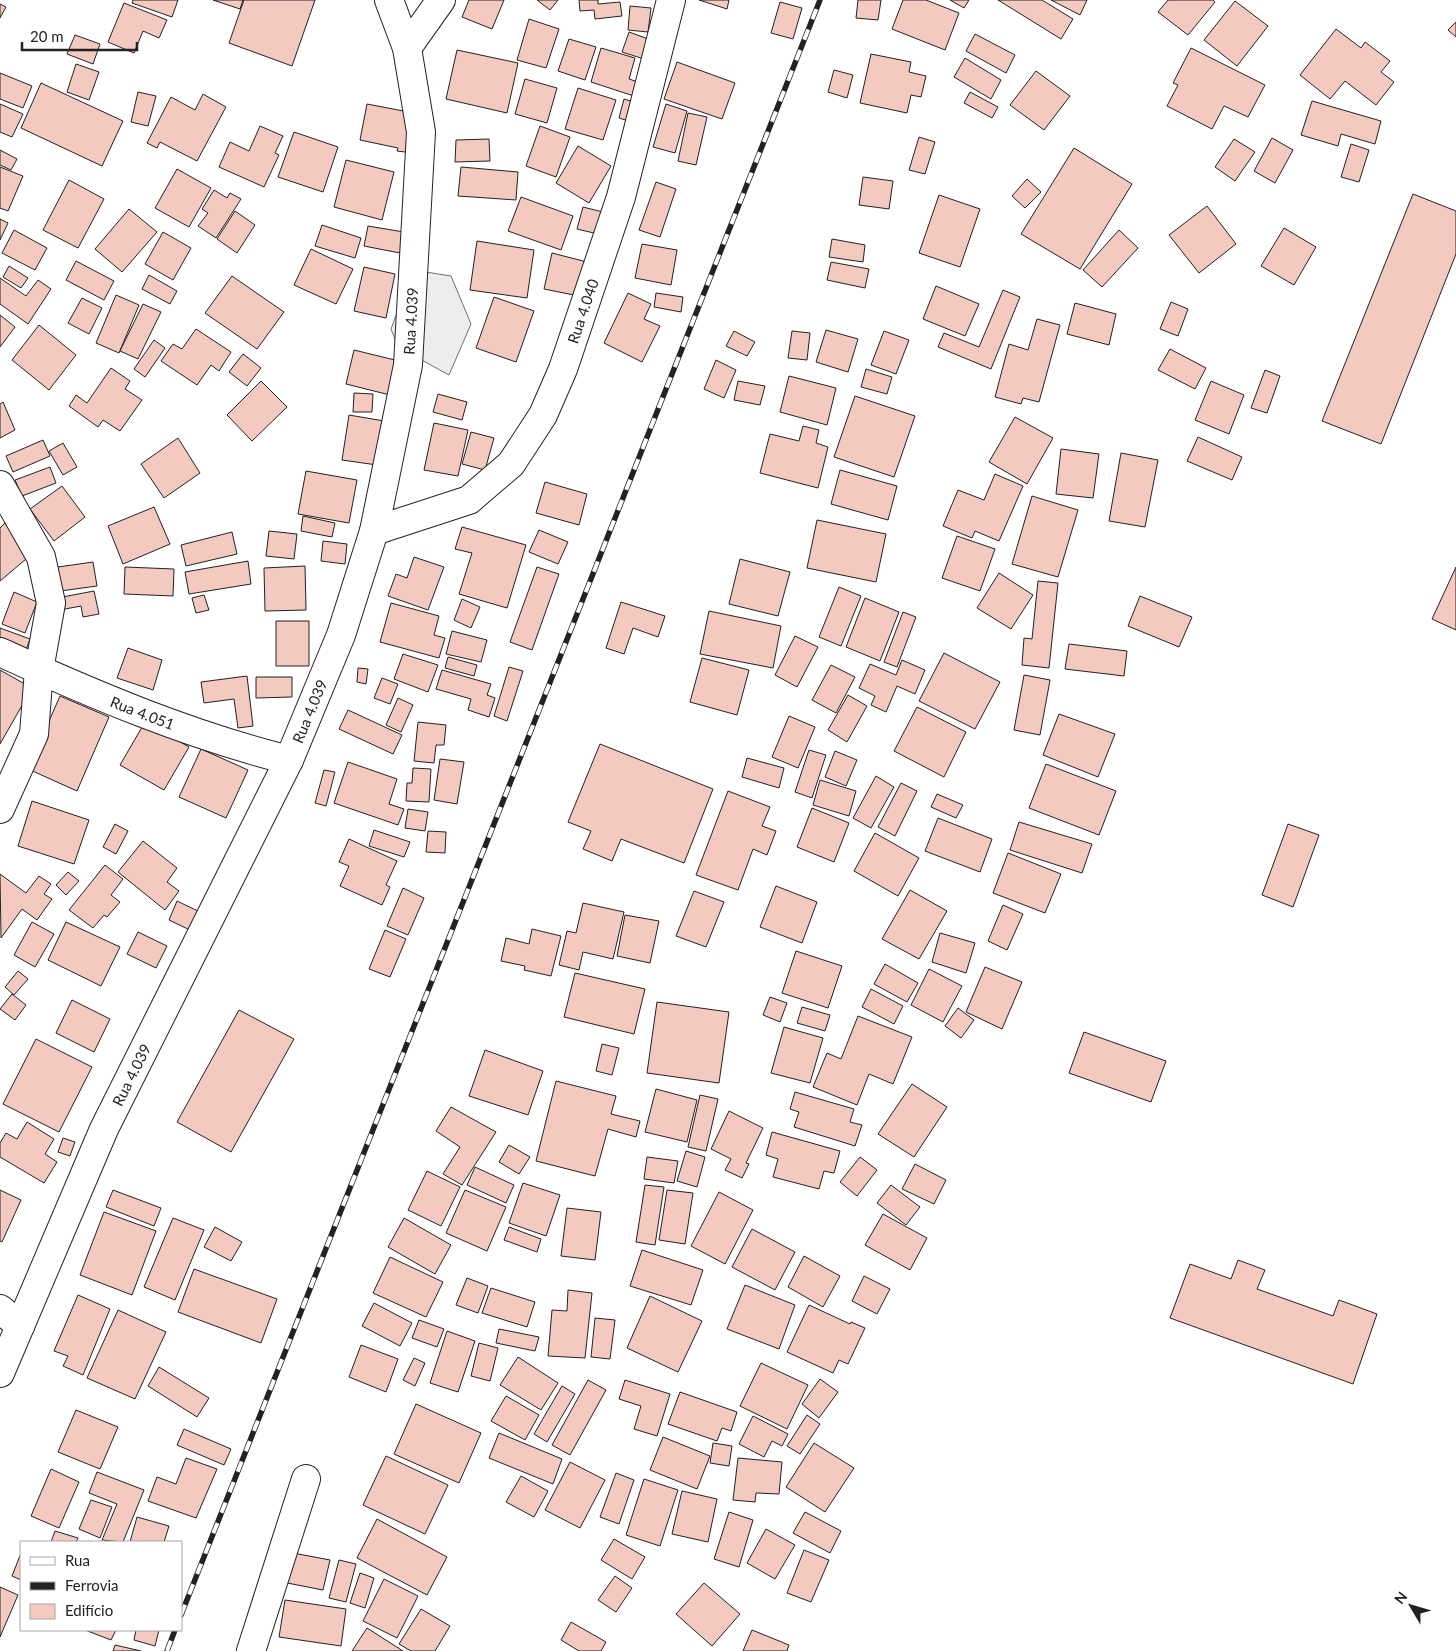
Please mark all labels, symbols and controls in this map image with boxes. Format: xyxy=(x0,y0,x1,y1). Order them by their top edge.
scale bar xyxy=(22,20,138,52)
text: 20 m xyxy=(30,27,64,45)
street label: Rua 4.040 xyxy=(563,276,602,346)
street label: Rua 4.039 xyxy=(400,287,421,355)
street label: Rua 4.039 xyxy=(288,677,331,746)
street label: Rua 4.051 xyxy=(108,692,177,733)
street label: Rua 4.039 xyxy=(108,1041,154,1109)
legend xyxy=(20,1541,182,1631)
text: Rua xyxy=(65,1551,90,1569)
text: Ferrovia xyxy=(65,1576,118,1594)
north arrow xyxy=(1386,1581,1436,1631)
text: N xyxy=(1390,1588,1410,1607)
text: Edifício xyxy=(65,1601,113,1619)

